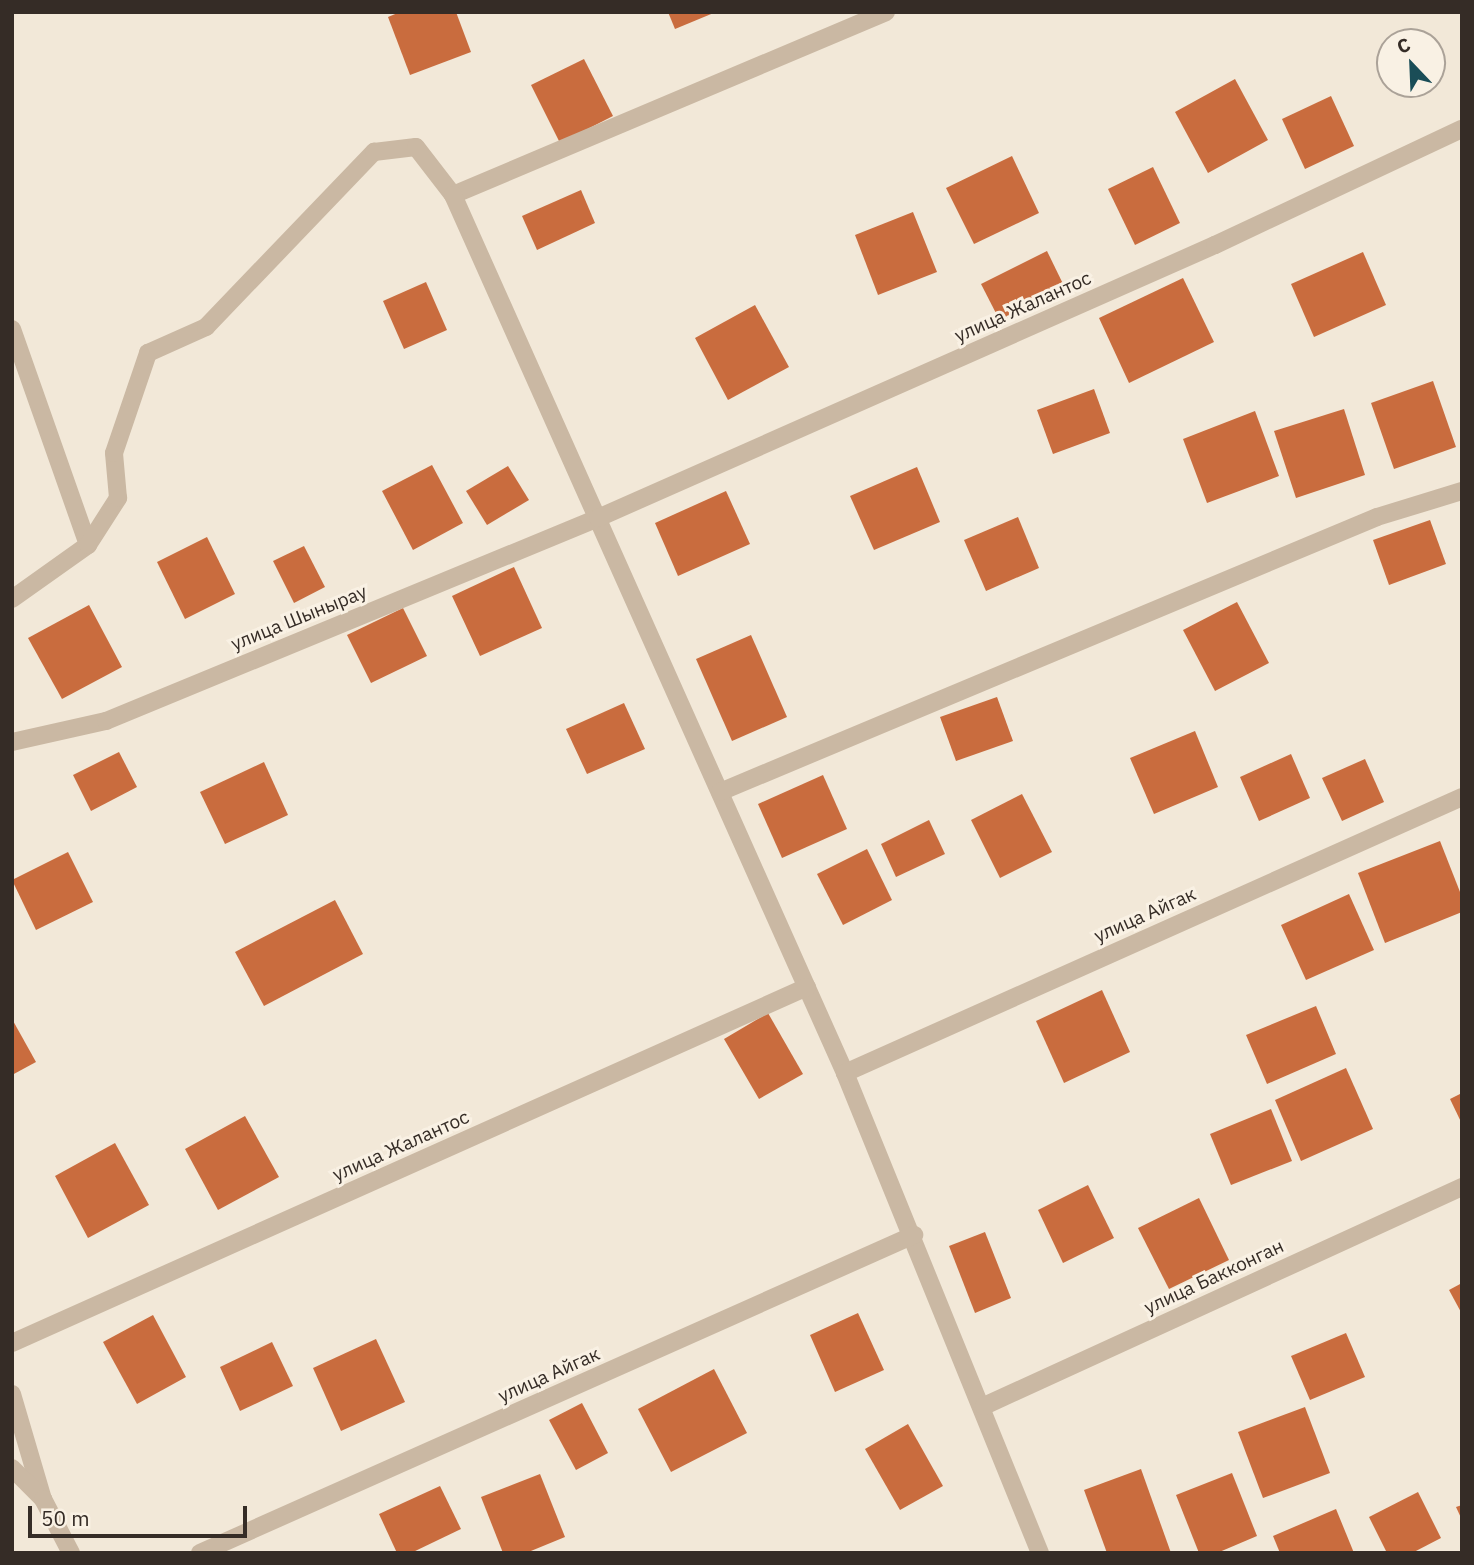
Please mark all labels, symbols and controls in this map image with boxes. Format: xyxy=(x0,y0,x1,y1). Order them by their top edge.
north arrow xyxy=(1376,28,1446,98)
text: С xyxy=(1393,32,1414,59)
street label: улица Жалантос xyxy=(951,267,1095,347)
street label: улица Шынырау xyxy=(228,580,370,656)
street label: улица Айгак xyxy=(1091,882,1199,948)
street label: улица Жалантос xyxy=(329,1106,473,1186)
street label: улица Бакконган xyxy=(1141,1235,1287,1319)
street label: улица Айгак xyxy=(495,1342,603,1408)
scale bar xyxy=(32,1492,250,1536)
text: 50 m xyxy=(41,1504,90,1532)

